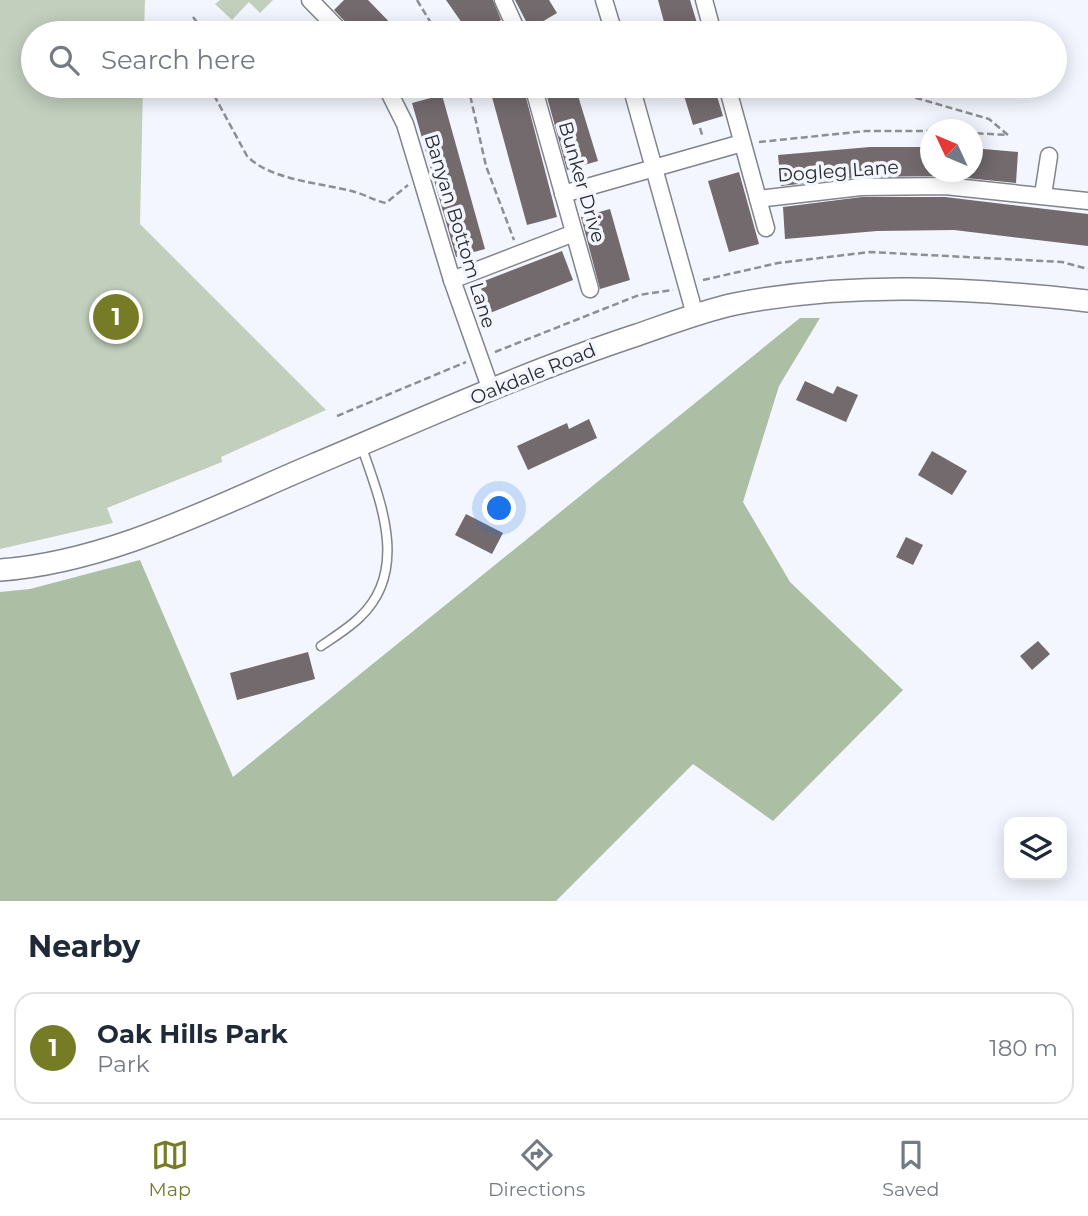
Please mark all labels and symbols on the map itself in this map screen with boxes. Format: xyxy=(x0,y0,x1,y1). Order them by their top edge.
street label: Bunker Drive xyxy=(554,119,610,245)
north arrow xyxy=(920,119,983,182)
street label: Banyan Bottom Lane xyxy=(420,131,500,331)
street label: Dogleg Lane xyxy=(776,155,900,187)
pin: 1 xyxy=(93,291,139,343)
street label: Oakdale Road xyxy=(467,338,599,410)
your location xyxy=(482,491,516,525)

